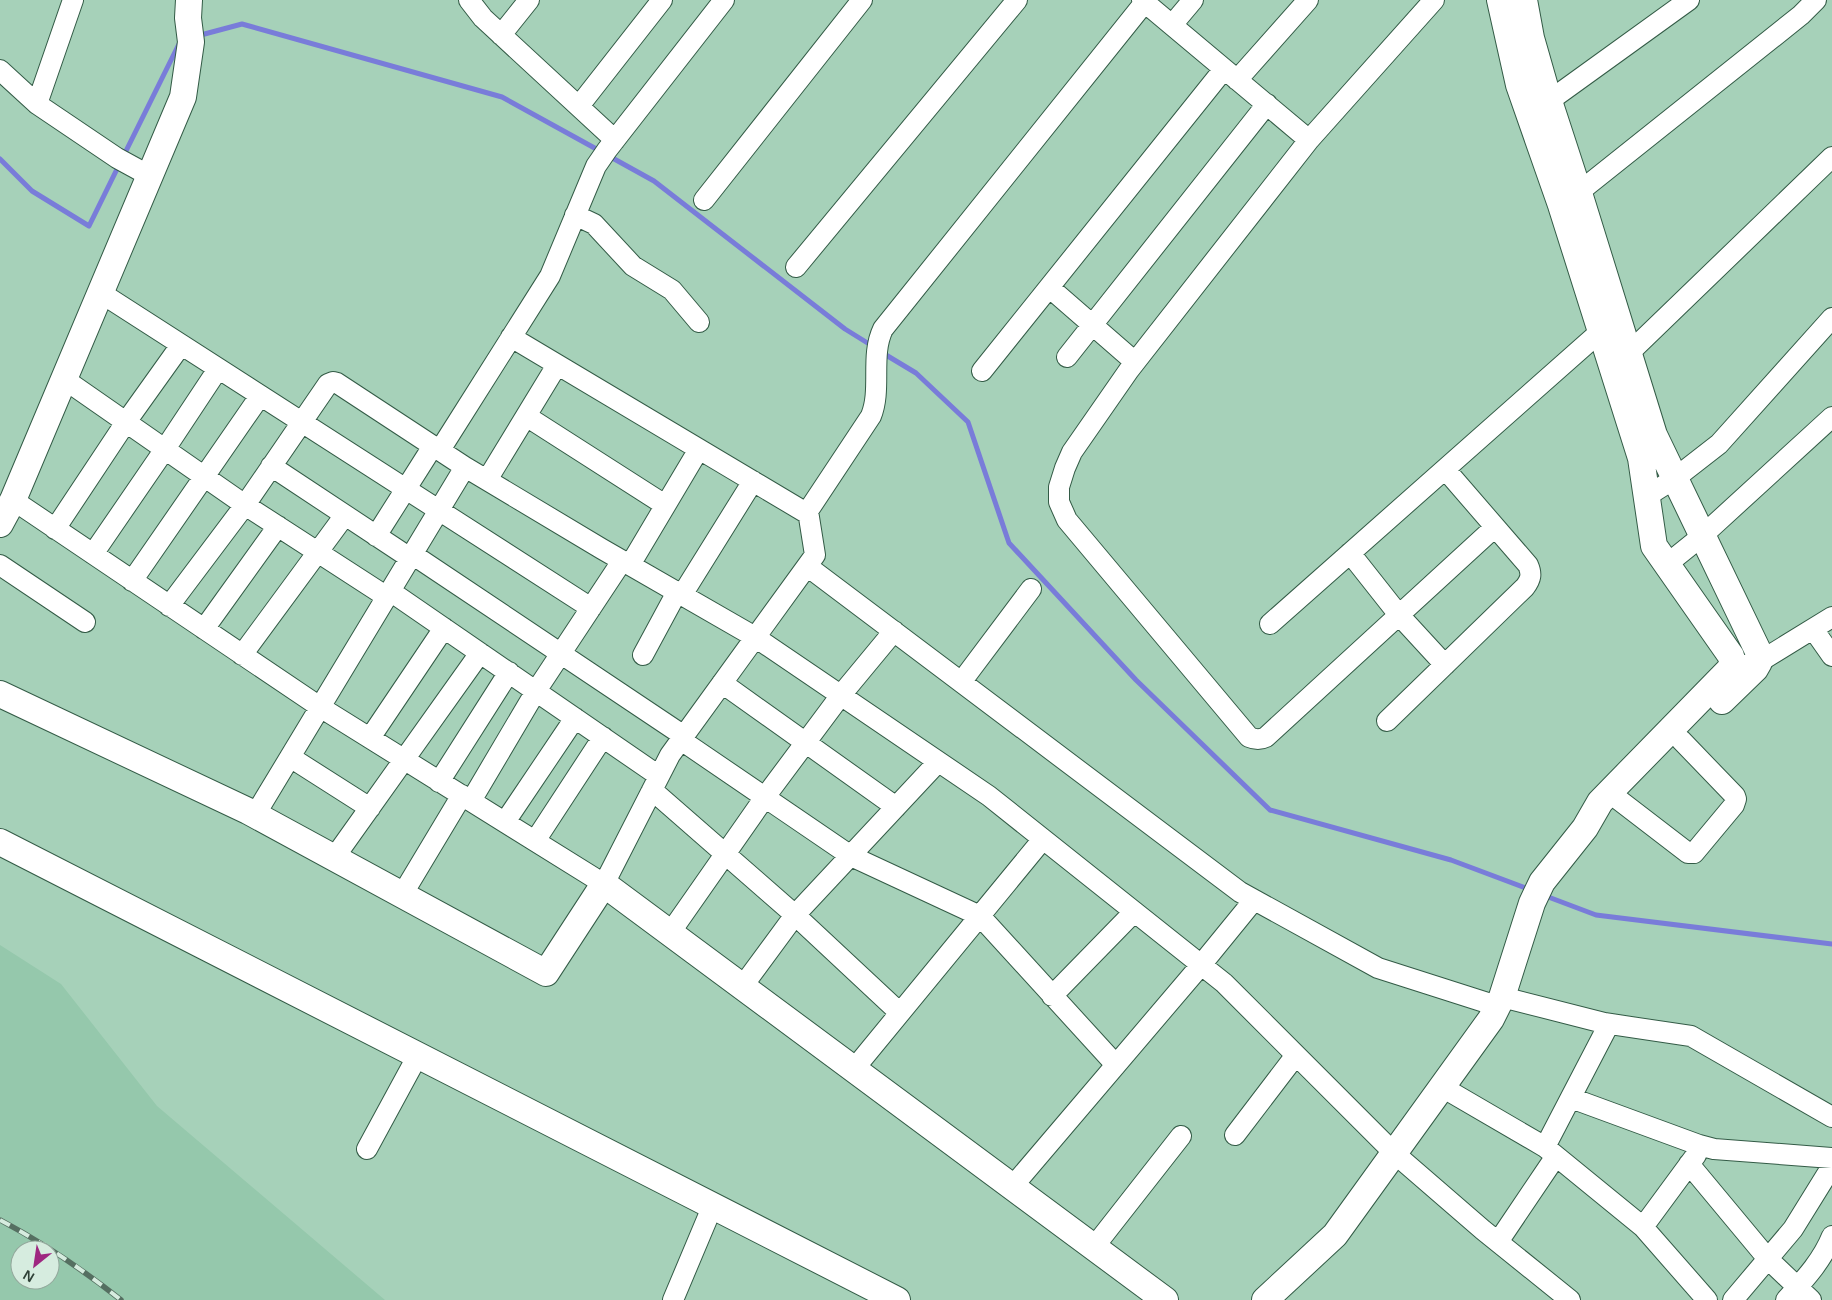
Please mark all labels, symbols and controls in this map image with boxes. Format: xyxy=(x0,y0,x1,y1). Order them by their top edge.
north arrow xyxy=(10,1240,60,1290)
text: N xyxy=(20,1267,37,1286)

